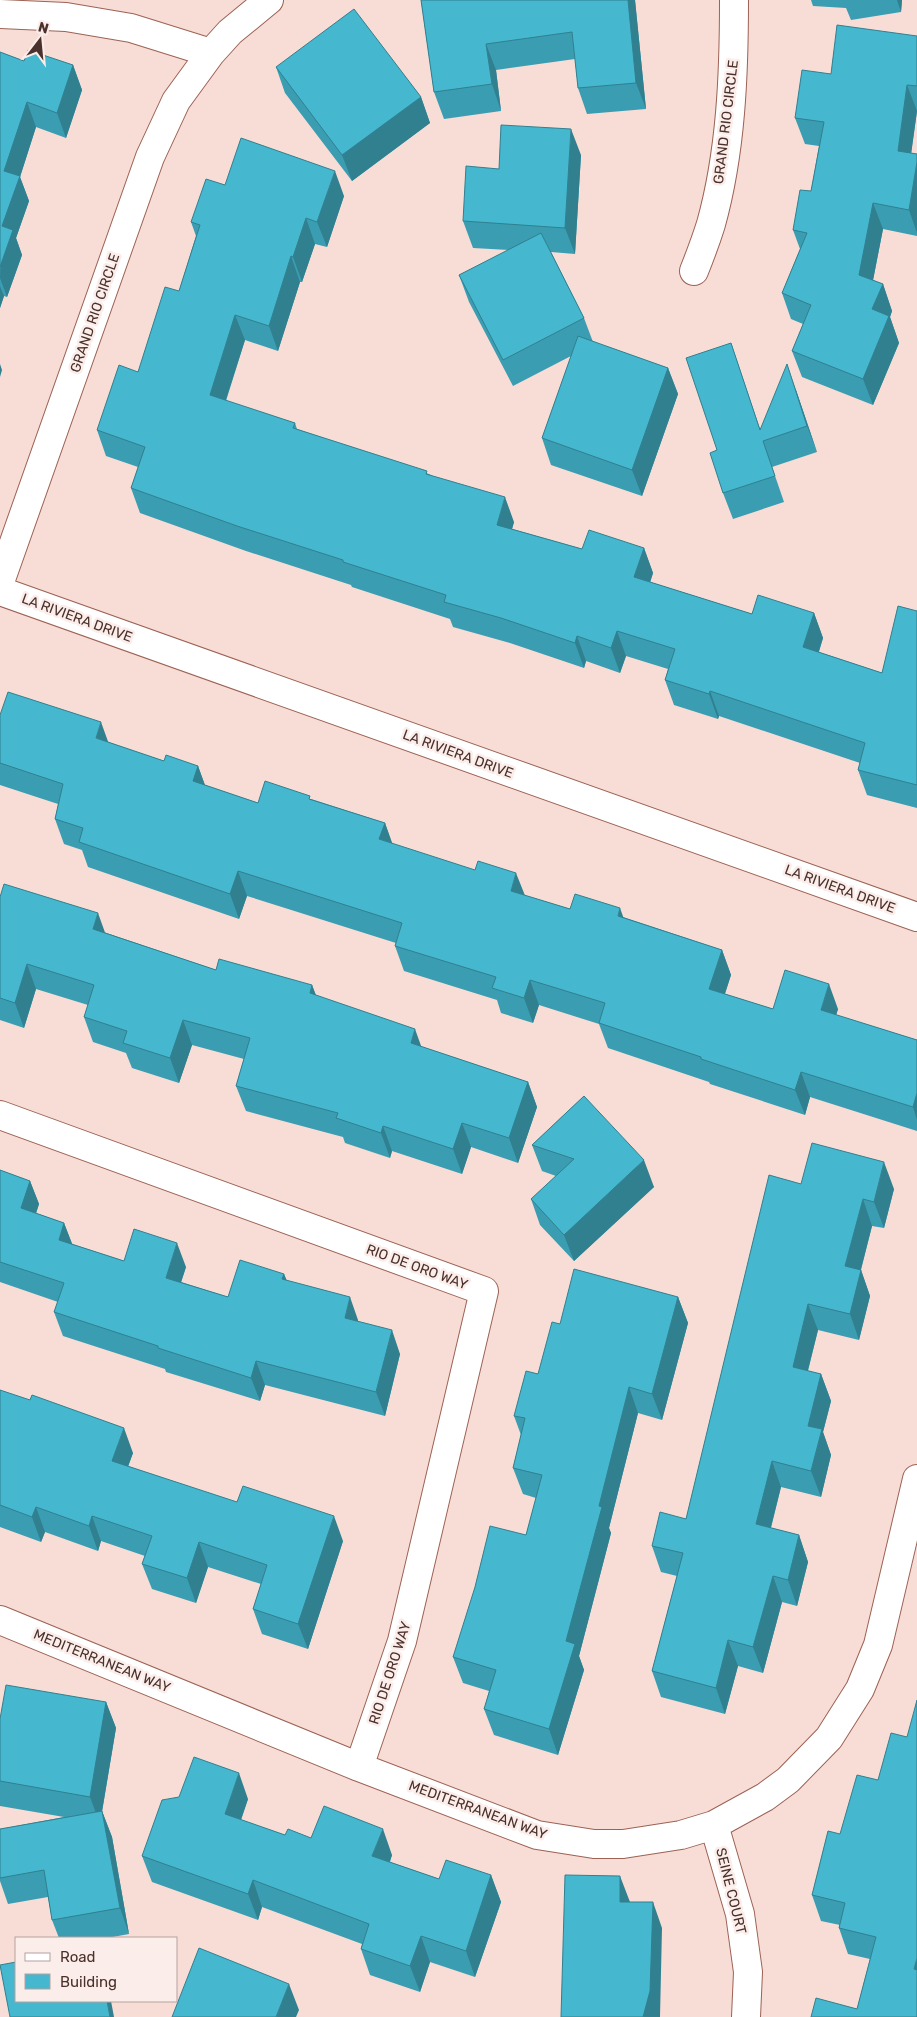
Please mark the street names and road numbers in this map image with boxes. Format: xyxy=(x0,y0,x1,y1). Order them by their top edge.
street label: GRAND RIO CIRCLE xyxy=(710,59,742,185)
street label: GRAND RIO CIRCLE xyxy=(67,251,123,375)
street label: LA RIVIERA DRIVE xyxy=(19,590,135,646)
street label: LA RIVIERA DRIVE xyxy=(400,726,516,782)
street label: LA RIVIERA DRIVE xyxy=(782,861,898,917)
street label: RIO DE ORO WAY xyxy=(364,1241,470,1293)
street label: RIO DE ORO WAY xyxy=(365,1619,415,1727)
street label: MEDITERRANEAN WAY xyxy=(31,1626,173,1696)
street label: MEDITERRANEAN WAY xyxy=(406,1777,550,1843)
street label: SEINE COURT xyxy=(712,1846,750,1936)

